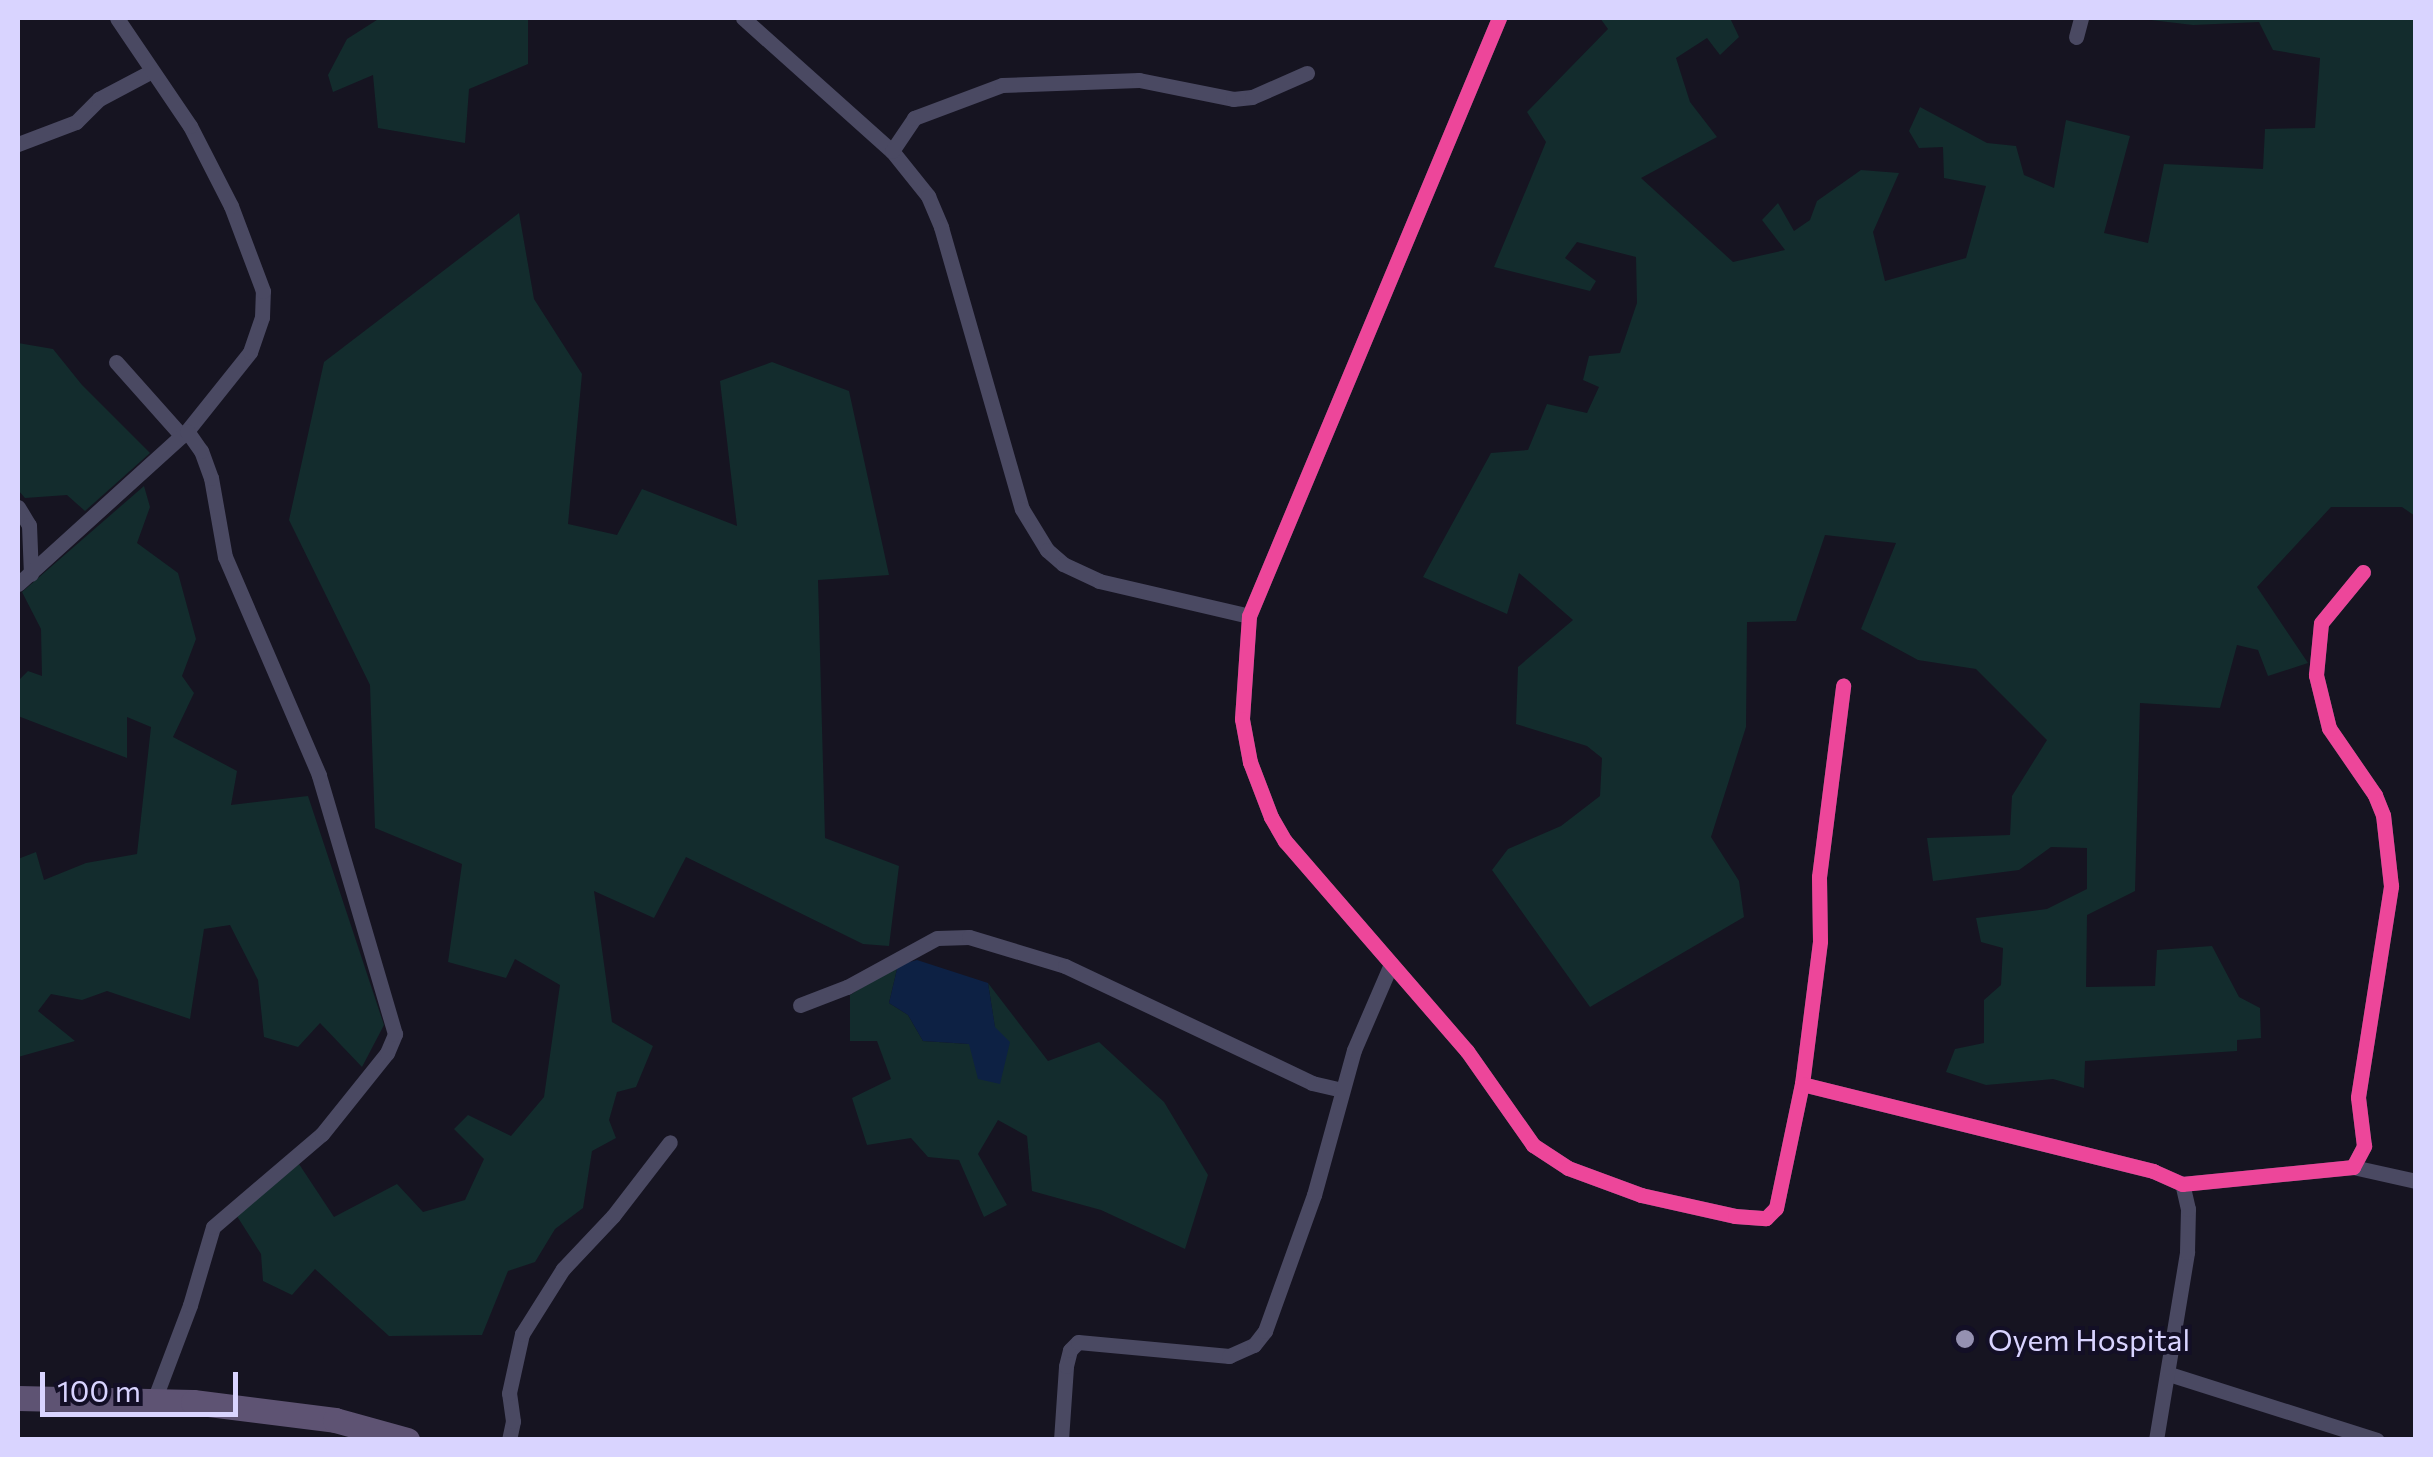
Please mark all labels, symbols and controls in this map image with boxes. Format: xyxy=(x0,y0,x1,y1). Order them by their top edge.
place label: Oyem Hospital xyxy=(1988,1321,2190,1357)
marker: Oyem Hospital xyxy=(1952,1326,1978,1352)
scale bar xyxy=(45,1352,242,1414)
text: 100 m xyxy=(57,1371,141,1408)

